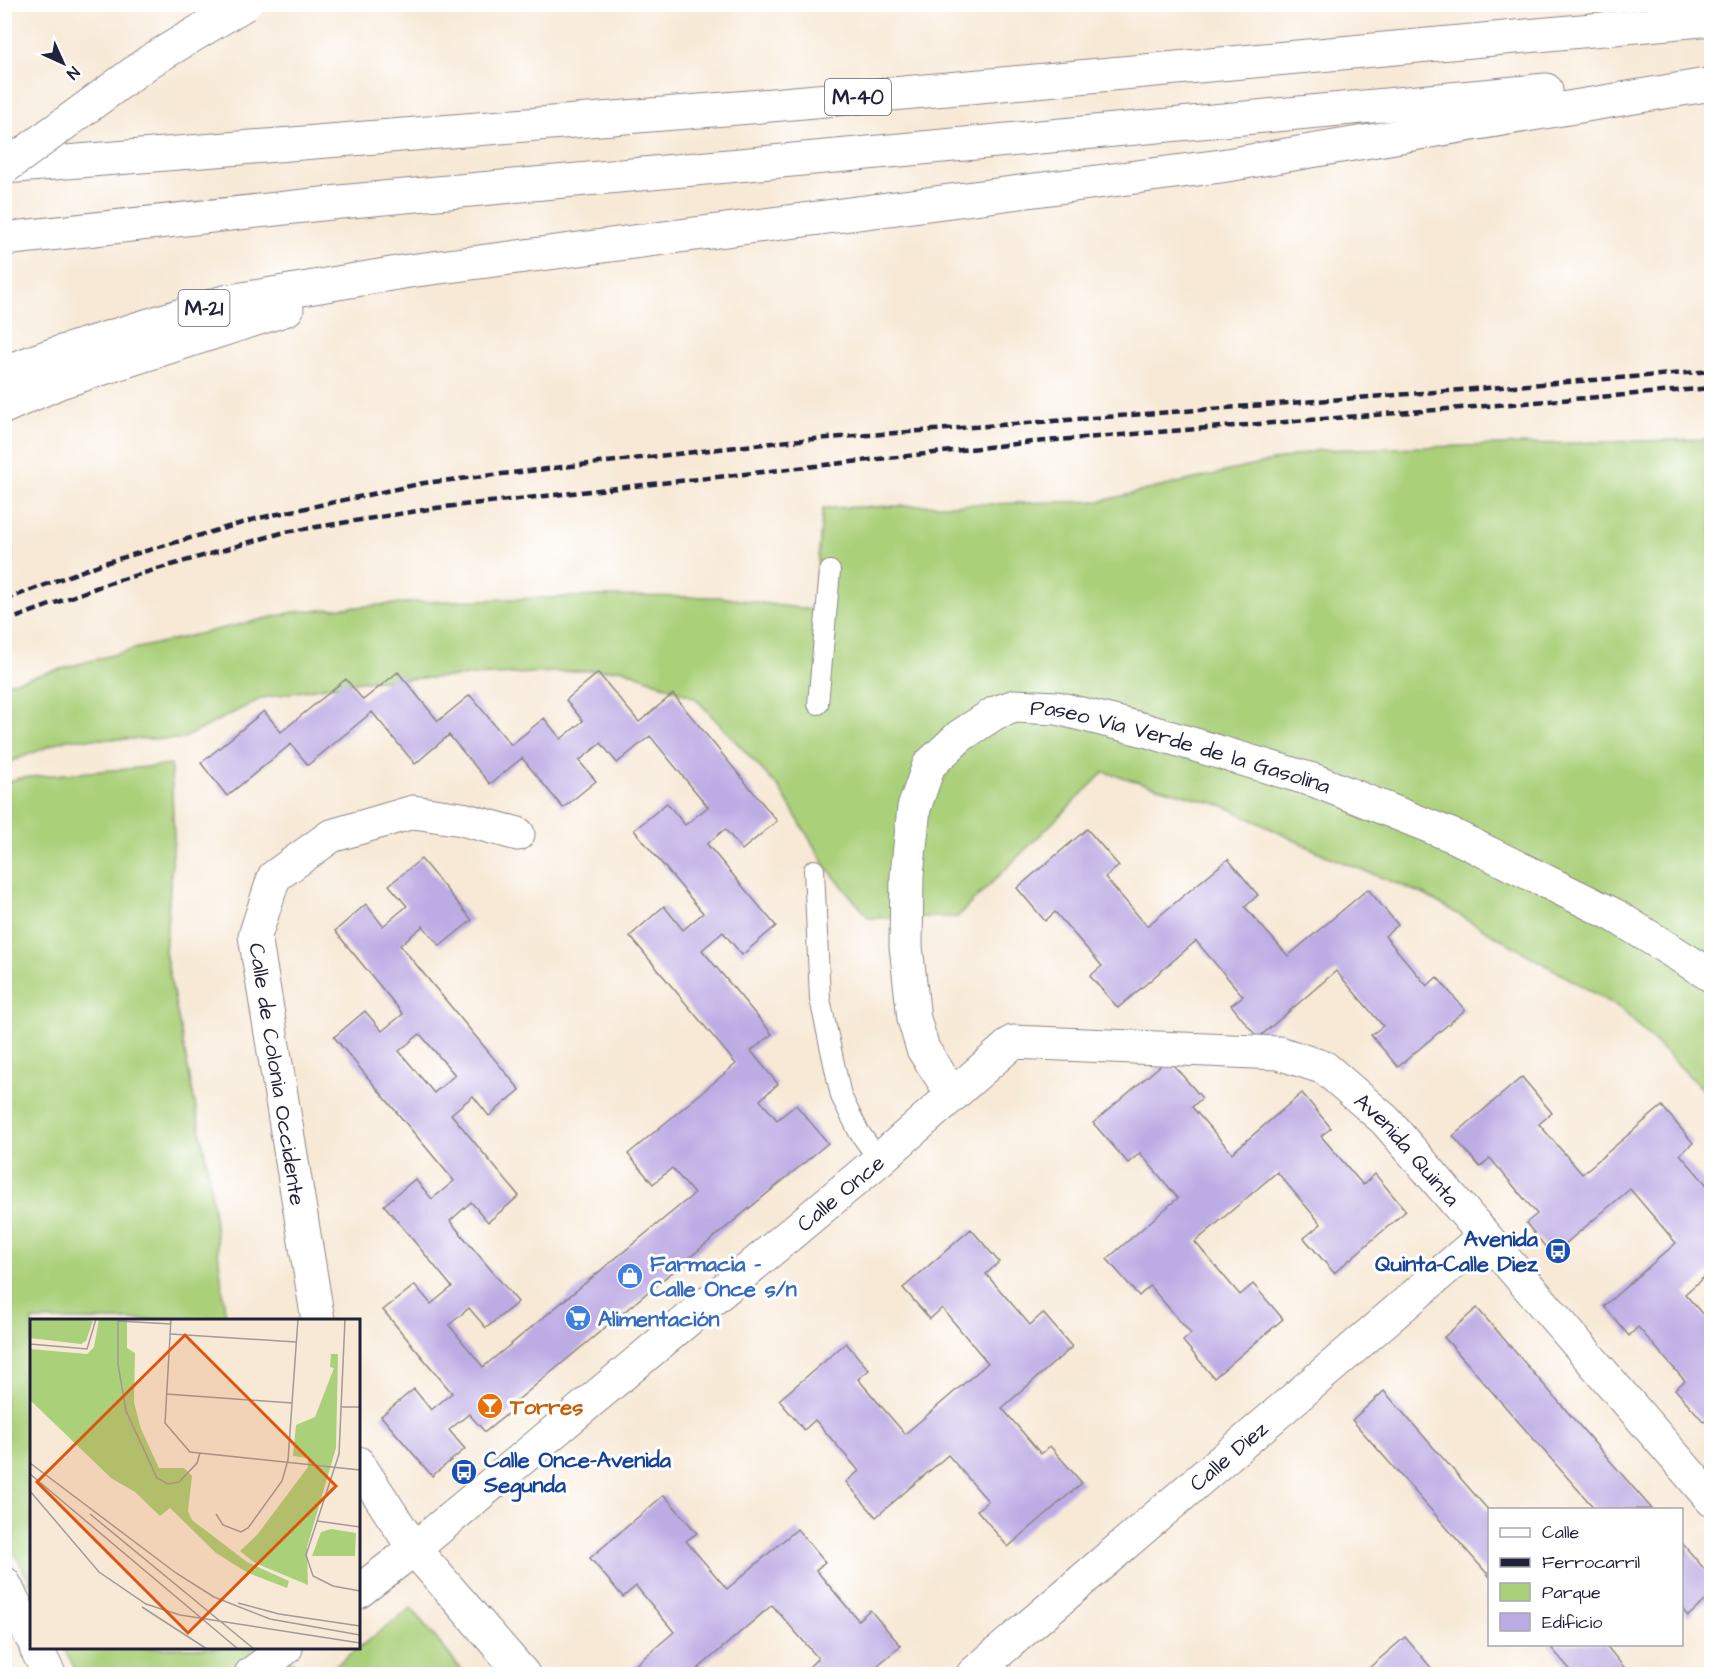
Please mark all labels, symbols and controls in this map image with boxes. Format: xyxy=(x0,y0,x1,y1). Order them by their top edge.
north arrow xyxy=(33,33,93,93)
text: N xyxy=(62,62,84,84)
road number: M-40 xyxy=(825,79,891,115)
road number: M-21 xyxy=(178,290,230,326)
street label: Paseo Vía Verde de la Gasolina xyxy=(1030,693,1335,802)
street label: Calle de Colonia Occidente xyxy=(240,941,313,1208)
street label: Avenida Quinta xyxy=(1347,1086,1467,1214)
street label: Calle Once xyxy=(790,1148,892,1240)
place label: Avenida Quinta-Calle Diez xyxy=(1375,1224,1539,1280)
bus stop icon: Avenida Quinta-Calle Diez xyxy=(1543,1236,1573,1266)
place label: Farmacia - Calle Once s/n xyxy=(650,1249,797,1305)
shop icon: Farmacia - Calle Once s/n xyxy=(615,1261,645,1291)
supermarket icon: Alimentación xyxy=(563,1303,593,1333)
place label: Alimentación xyxy=(598,1304,720,1335)
inset map xyxy=(30,1319,360,1649)
bar icon: Torres xyxy=(475,1391,505,1421)
place label: Torres xyxy=(509,1392,583,1423)
street label: Calle Diez xyxy=(1183,1414,1275,1499)
place label: Calle Once-Avenida Segunda xyxy=(483,1445,672,1502)
bus stop icon: Calle Once-Avenida Segunda xyxy=(449,1457,479,1487)
legend xyxy=(1488,1508,1683,1646)
text: Calle xyxy=(1542,1520,1580,1545)
text: Ferrocarril xyxy=(1542,1550,1640,1575)
text: Parque xyxy=(1542,1580,1601,1605)
text: Edificio xyxy=(1542,1610,1602,1635)

